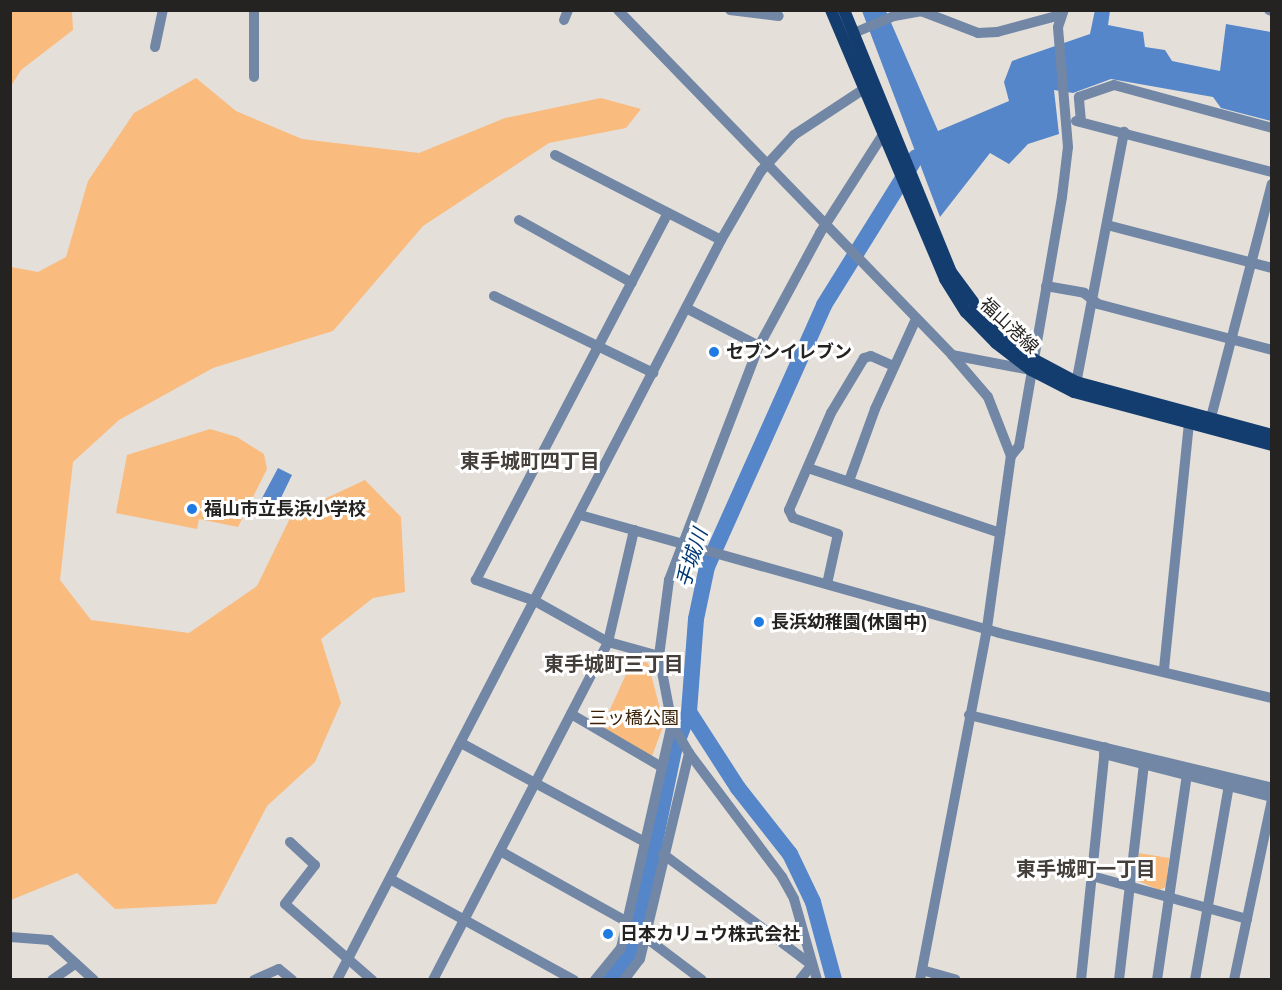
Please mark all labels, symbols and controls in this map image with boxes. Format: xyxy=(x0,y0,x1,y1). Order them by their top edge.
street label: 福山港線 xyxy=(975,294,1043,358)
place label: セブンイレブン xyxy=(726,341,852,363)
marker: セブンイレブン xyxy=(707,345,721,359)
district label: 東手城町四丁目 xyxy=(460,449,600,473)
place label: 福山市立長浜小学校 xyxy=(204,498,366,520)
marker: 福山市立長浜小学校 xyxy=(185,502,199,516)
water label: 手城川 xyxy=(671,526,713,590)
place label: 長浜幼稚園(休園中) xyxy=(771,611,927,633)
marker: 長浜幼稚園(休園中) xyxy=(752,615,766,629)
district label: 東手城町三丁目 xyxy=(544,652,684,676)
park label: 三ッ橋公園 xyxy=(589,707,679,729)
district label: 東手城町一丁目 xyxy=(1016,857,1156,881)
place label: 日本カリュウ株式会社 xyxy=(620,923,800,945)
marker: 日本カリュウ株式会社 xyxy=(601,927,615,941)

